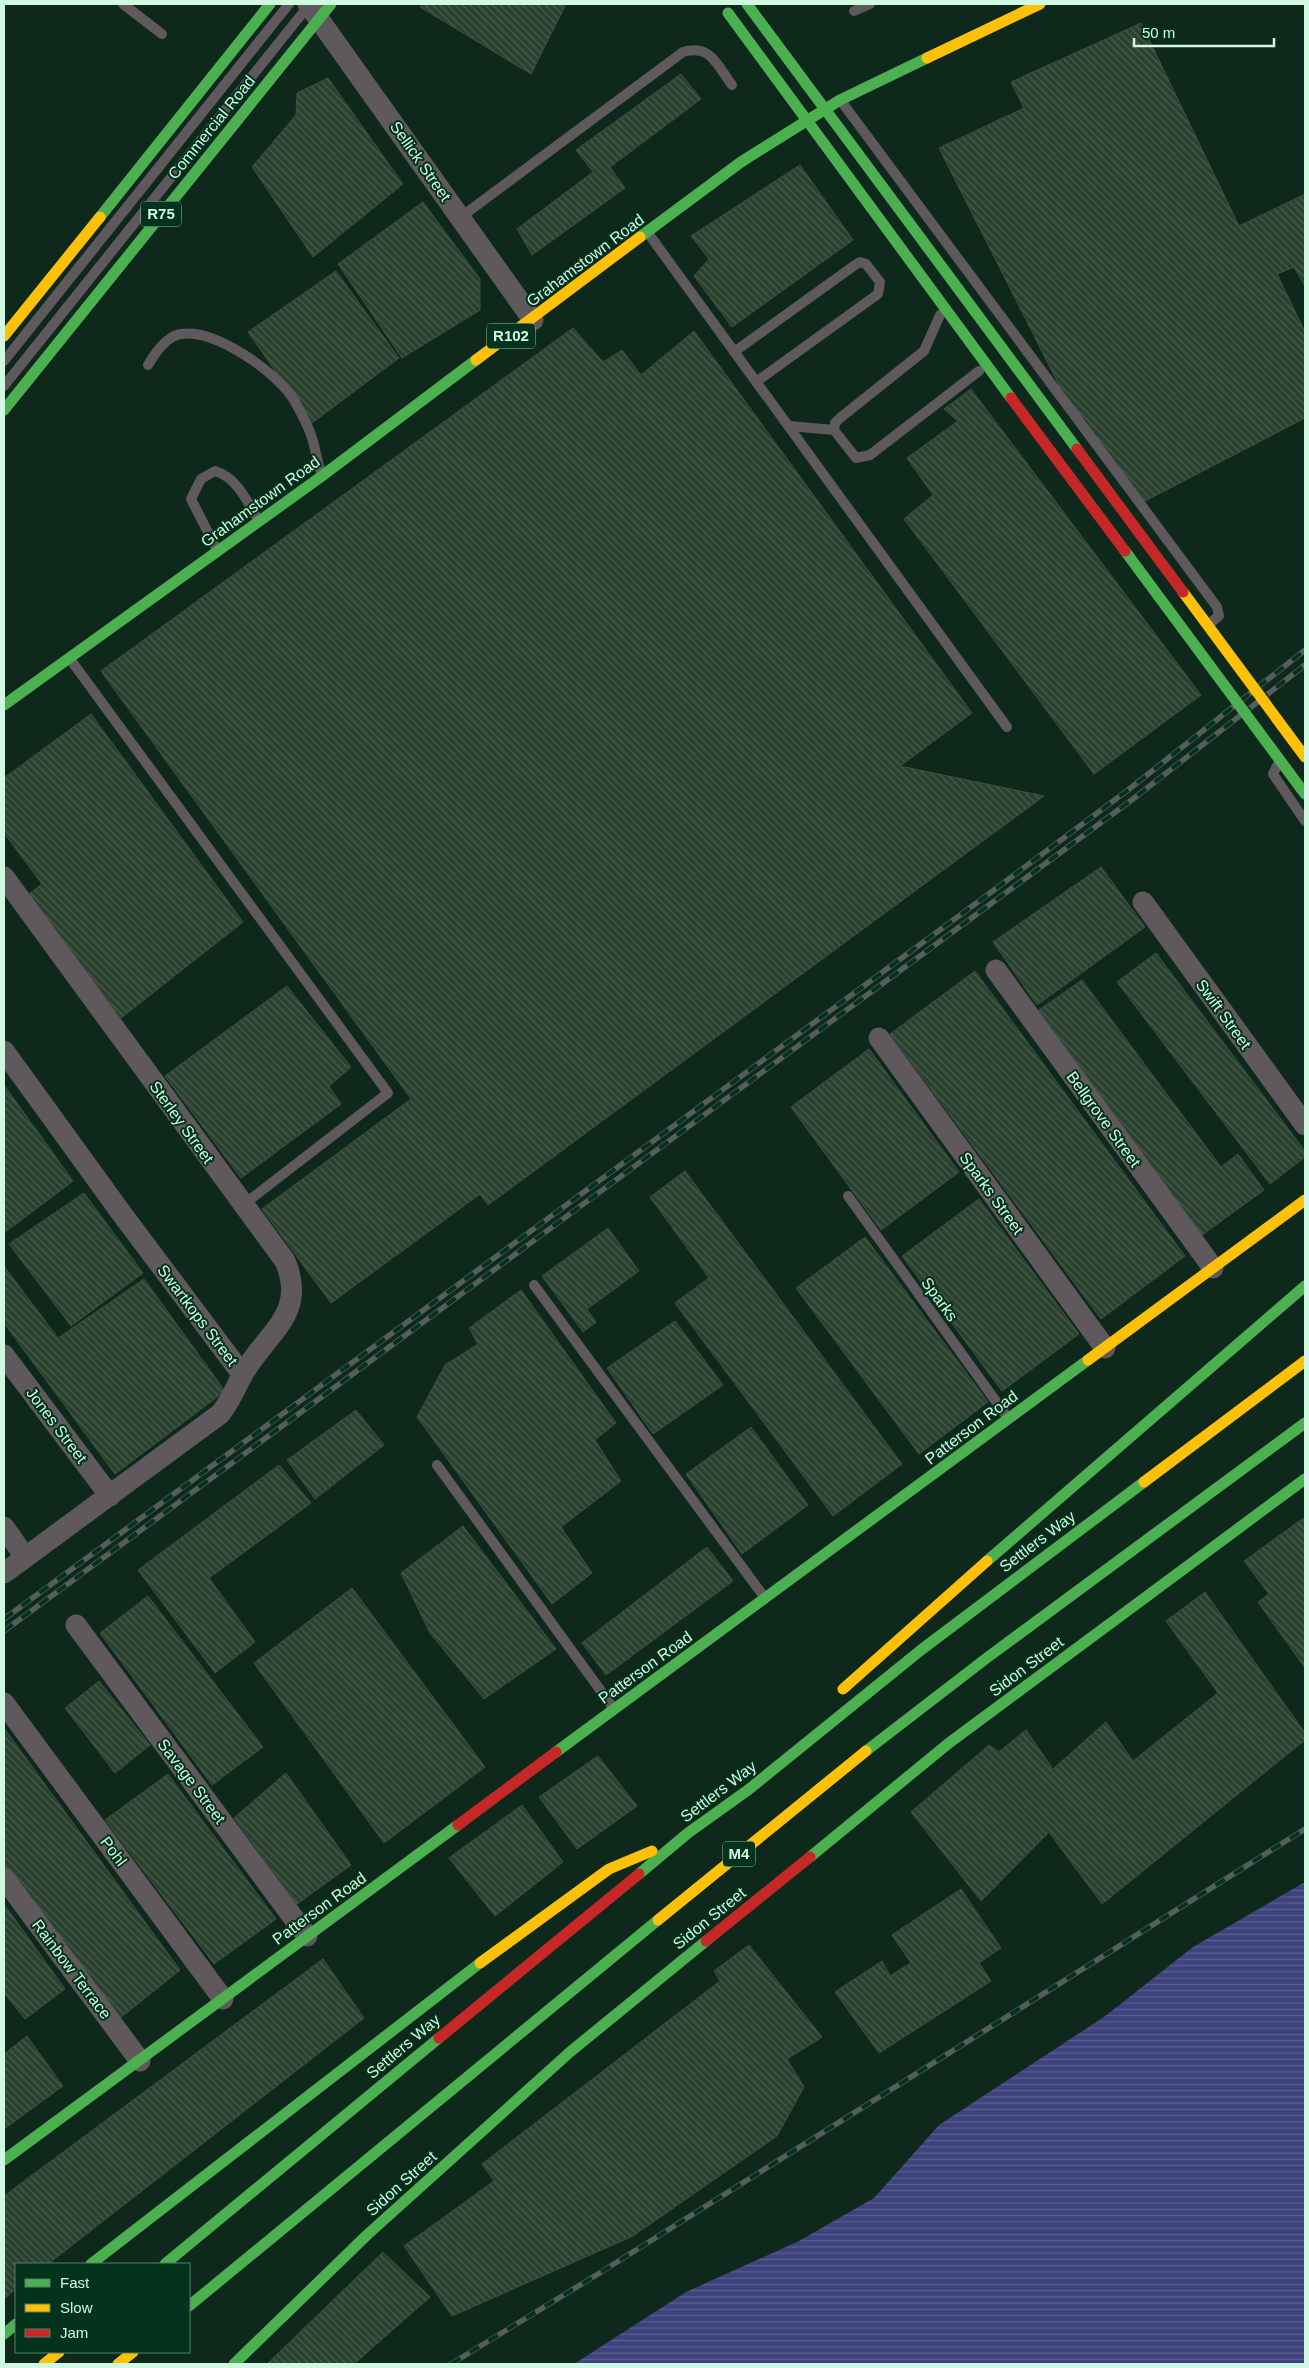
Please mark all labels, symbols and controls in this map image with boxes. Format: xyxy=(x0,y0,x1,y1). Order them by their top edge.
scale bar xyxy=(1134,15,1274,47)
text: 50 m xyxy=(1142,24,1175,41)
street label: Commercial Road xyxy=(164,72,258,182)
street label: Sellick Street xyxy=(387,118,455,205)
road number: R75 xyxy=(141,202,181,226)
street label: Grahamstown Road xyxy=(523,211,647,310)
road number: R102 xyxy=(487,324,535,348)
street label: Grahamstown Road xyxy=(198,453,323,550)
street label: Swift Street xyxy=(1193,976,1255,1053)
street label: Bellgrove Street xyxy=(1063,1068,1144,1171)
street label: Sterley Street xyxy=(146,1078,217,1167)
street label: Sparks Street xyxy=(956,1149,1027,1238)
street label: Swartkops Street xyxy=(154,1262,241,1370)
street label: Sparks xyxy=(918,1274,961,1324)
street label: Jones Street xyxy=(23,1384,91,1467)
street label: Patterson Road xyxy=(922,1387,1021,1468)
street label: Settlers Way xyxy=(996,1508,1078,1575)
street label: Patterson Road xyxy=(595,1628,695,1707)
street label: Sidon Street xyxy=(986,1633,1067,1700)
street label: Savage Street xyxy=(154,1736,229,1827)
street label: Settlers Way xyxy=(677,1758,759,1825)
street label: Pohl xyxy=(97,1833,130,1869)
road number: M4 xyxy=(723,1842,755,1866)
street label: Patterson Road xyxy=(269,1869,369,1948)
street label: Sidon Street xyxy=(670,1884,749,1953)
street label: Rainbow Terrace xyxy=(29,1916,114,2022)
street label: Settlers Way xyxy=(363,2011,443,2082)
street label: Sidon Street xyxy=(363,2147,440,2219)
legend xyxy=(15,2263,190,2353)
text: Fast xyxy=(60,2274,90,2291)
text: Slow xyxy=(60,2299,93,2316)
text: Jam xyxy=(60,2324,88,2341)

